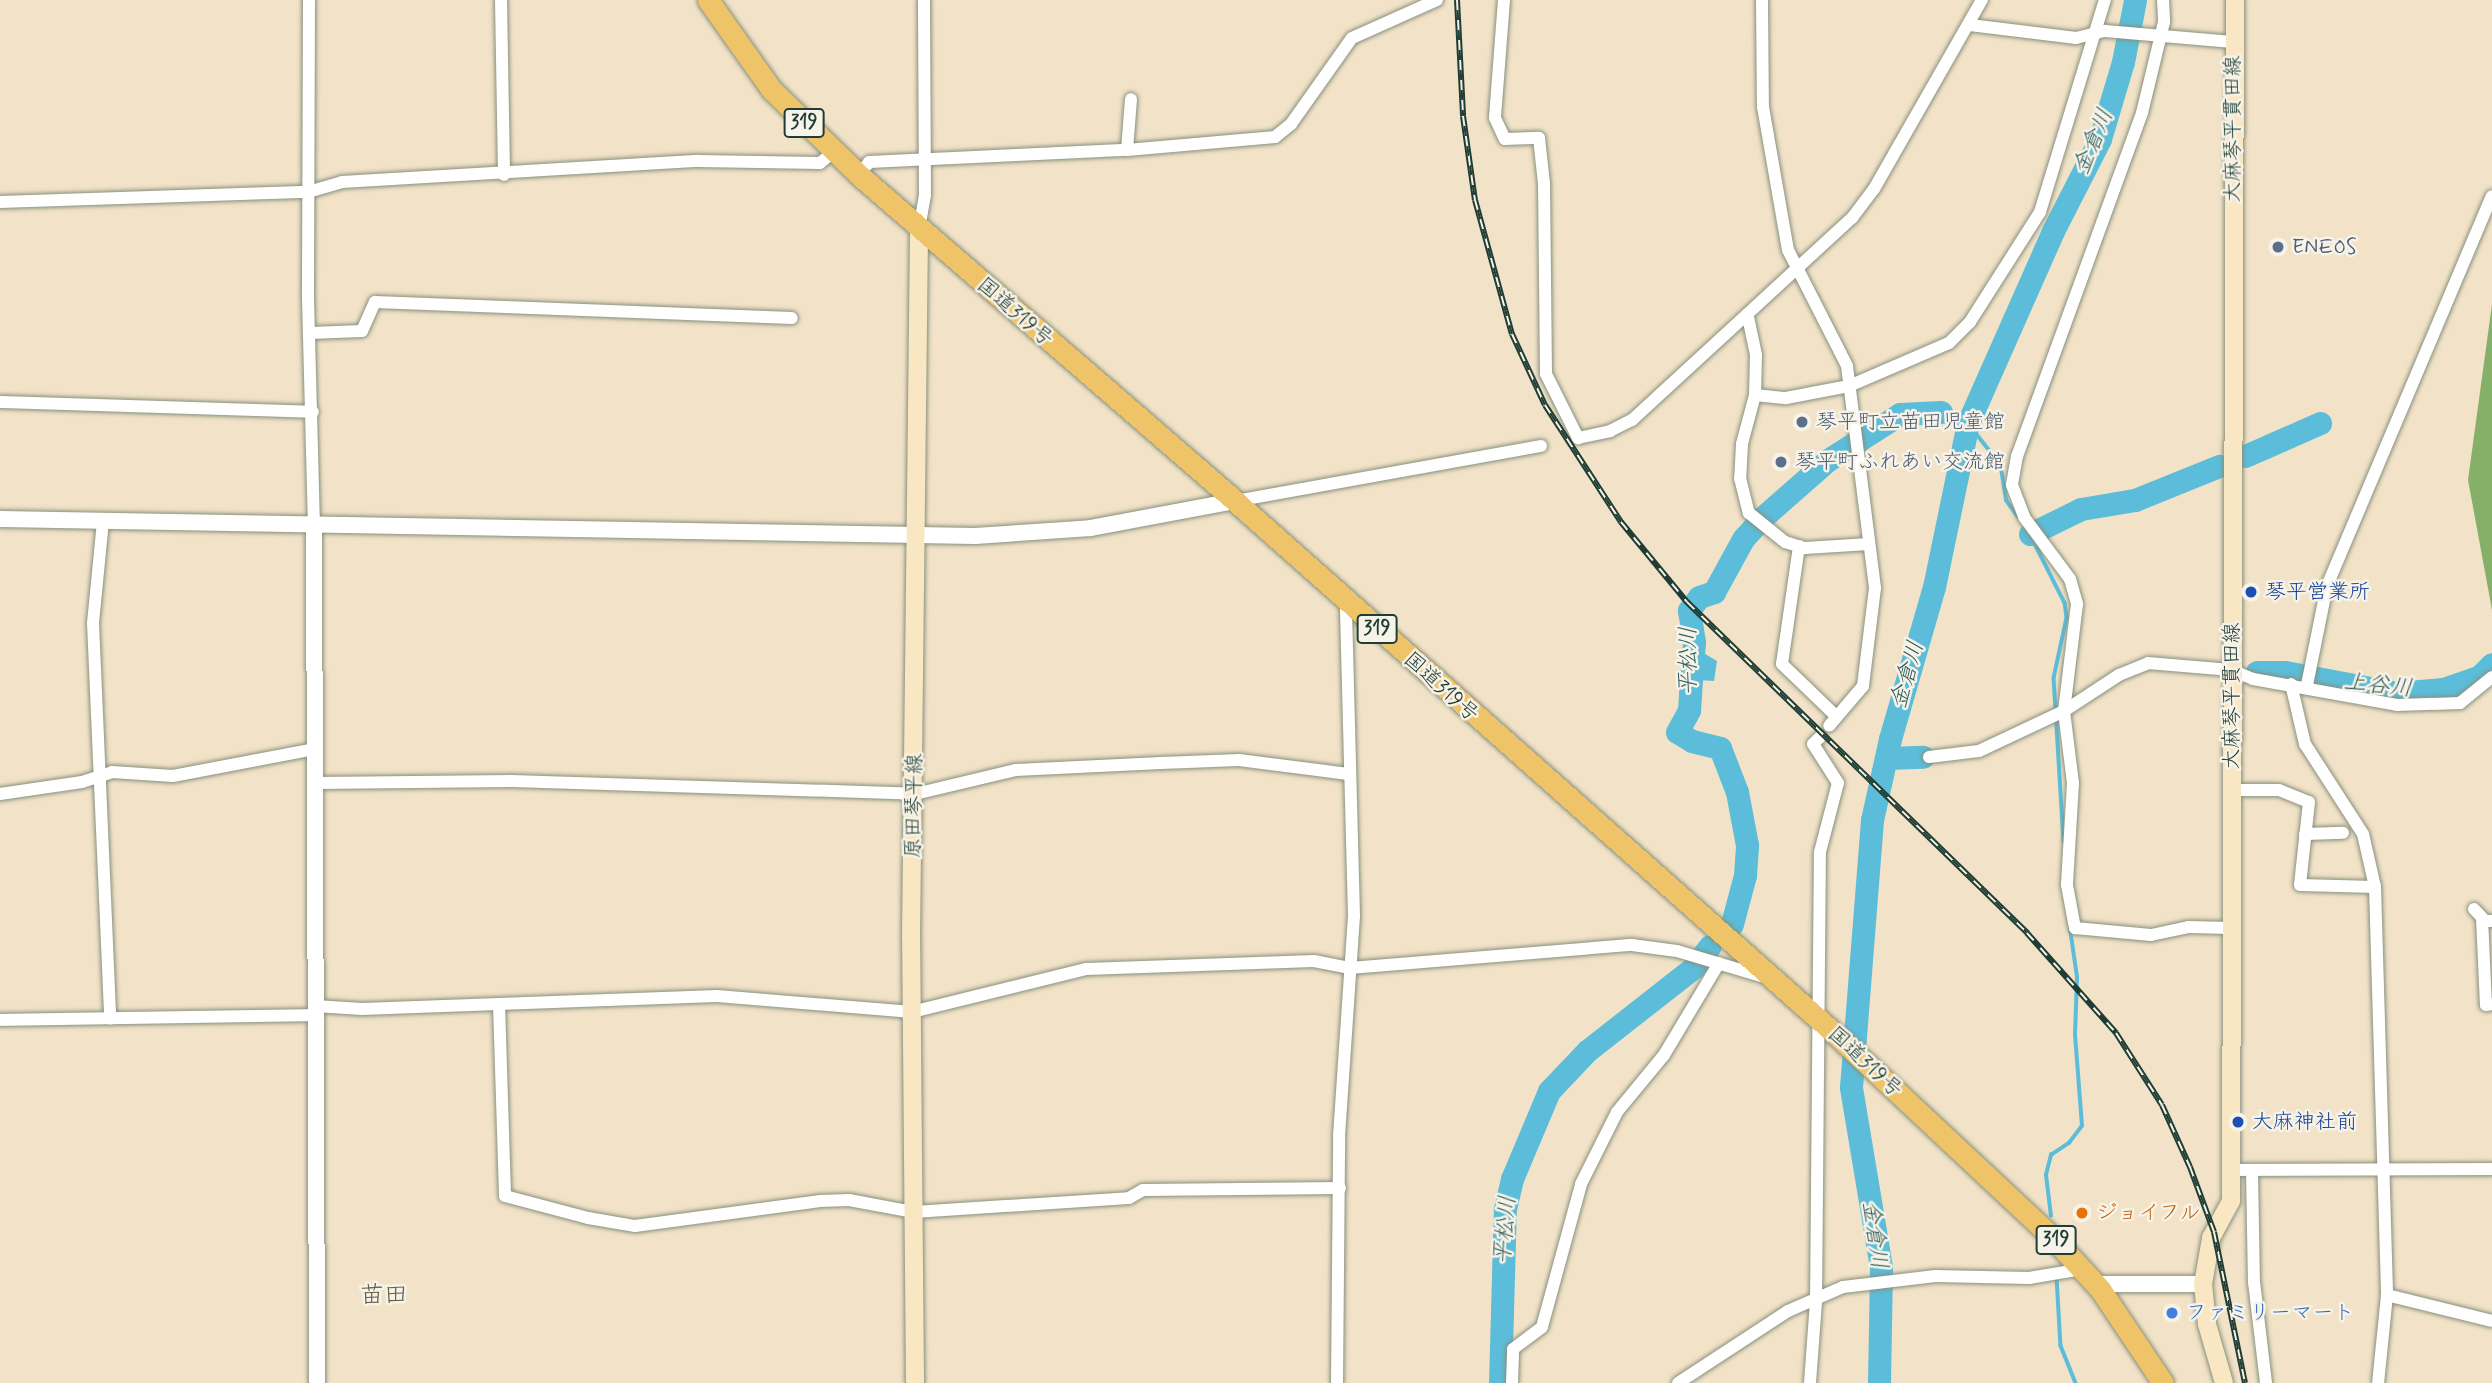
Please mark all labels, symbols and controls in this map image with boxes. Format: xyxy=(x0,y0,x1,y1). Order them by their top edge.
street label: 大麻琴平貫田線 xyxy=(2220,56,2246,202)
water label: 金倉川 xyxy=(2068,105,2120,179)
road number: 319 xyxy=(783,108,825,139)
place label: ENEOS xyxy=(2292,234,2357,260)
marker: ENEOS xyxy=(2270,239,2286,255)
street label: 国道319号 xyxy=(972,272,1058,352)
place label: 琴平町立苗田児童館 xyxy=(1816,409,2005,435)
marker: 琴平町立苗田児童館 xyxy=(1794,414,1810,430)
place label: 琴平町ふれあい交流館 xyxy=(1795,449,2005,475)
marker: 琴平町ふれあい交流館 xyxy=(1773,454,1789,470)
place label: 琴平営業所 xyxy=(2265,579,2370,605)
marker: 琴平営業所 xyxy=(2243,584,2259,600)
road number: 319 xyxy=(1356,614,1398,644)
street label: 大麻琴平貫田線 xyxy=(2219,623,2245,769)
water label: 平松川 xyxy=(1675,627,1703,695)
water label: 金倉川 xyxy=(1885,638,1931,712)
street label: 国道319号 xyxy=(1398,647,1484,727)
water label: 上谷川 xyxy=(2342,669,2414,703)
street label: 原田琴平線 xyxy=(900,753,928,859)
street label: 国道319号 xyxy=(1823,1021,1907,1103)
place label: 大麻神社前 xyxy=(2252,1109,2357,1135)
marker: 大麻神社前 xyxy=(2230,1114,2246,1130)
water label: 平松川 xyxy=(1489,1194,1523,1266)
water label: 金倉川 xyxy=(1856,1199,1892,1271)
place label: ジョイフル xyxy=(2096,1200,2201,1226)
marker: ジョイフル xyxy=(2074,1205,2090,1221)
road number: 319 xyxy=(2035,1224,2077,1256)
district label: 苗田 xyxy=(360,1282,408,1310)
place label: ファミリーマート xyxy=(2186,1300,2354,1326)
marker: ファミリーマート xyxy=(2164,1305,2180,1321)

